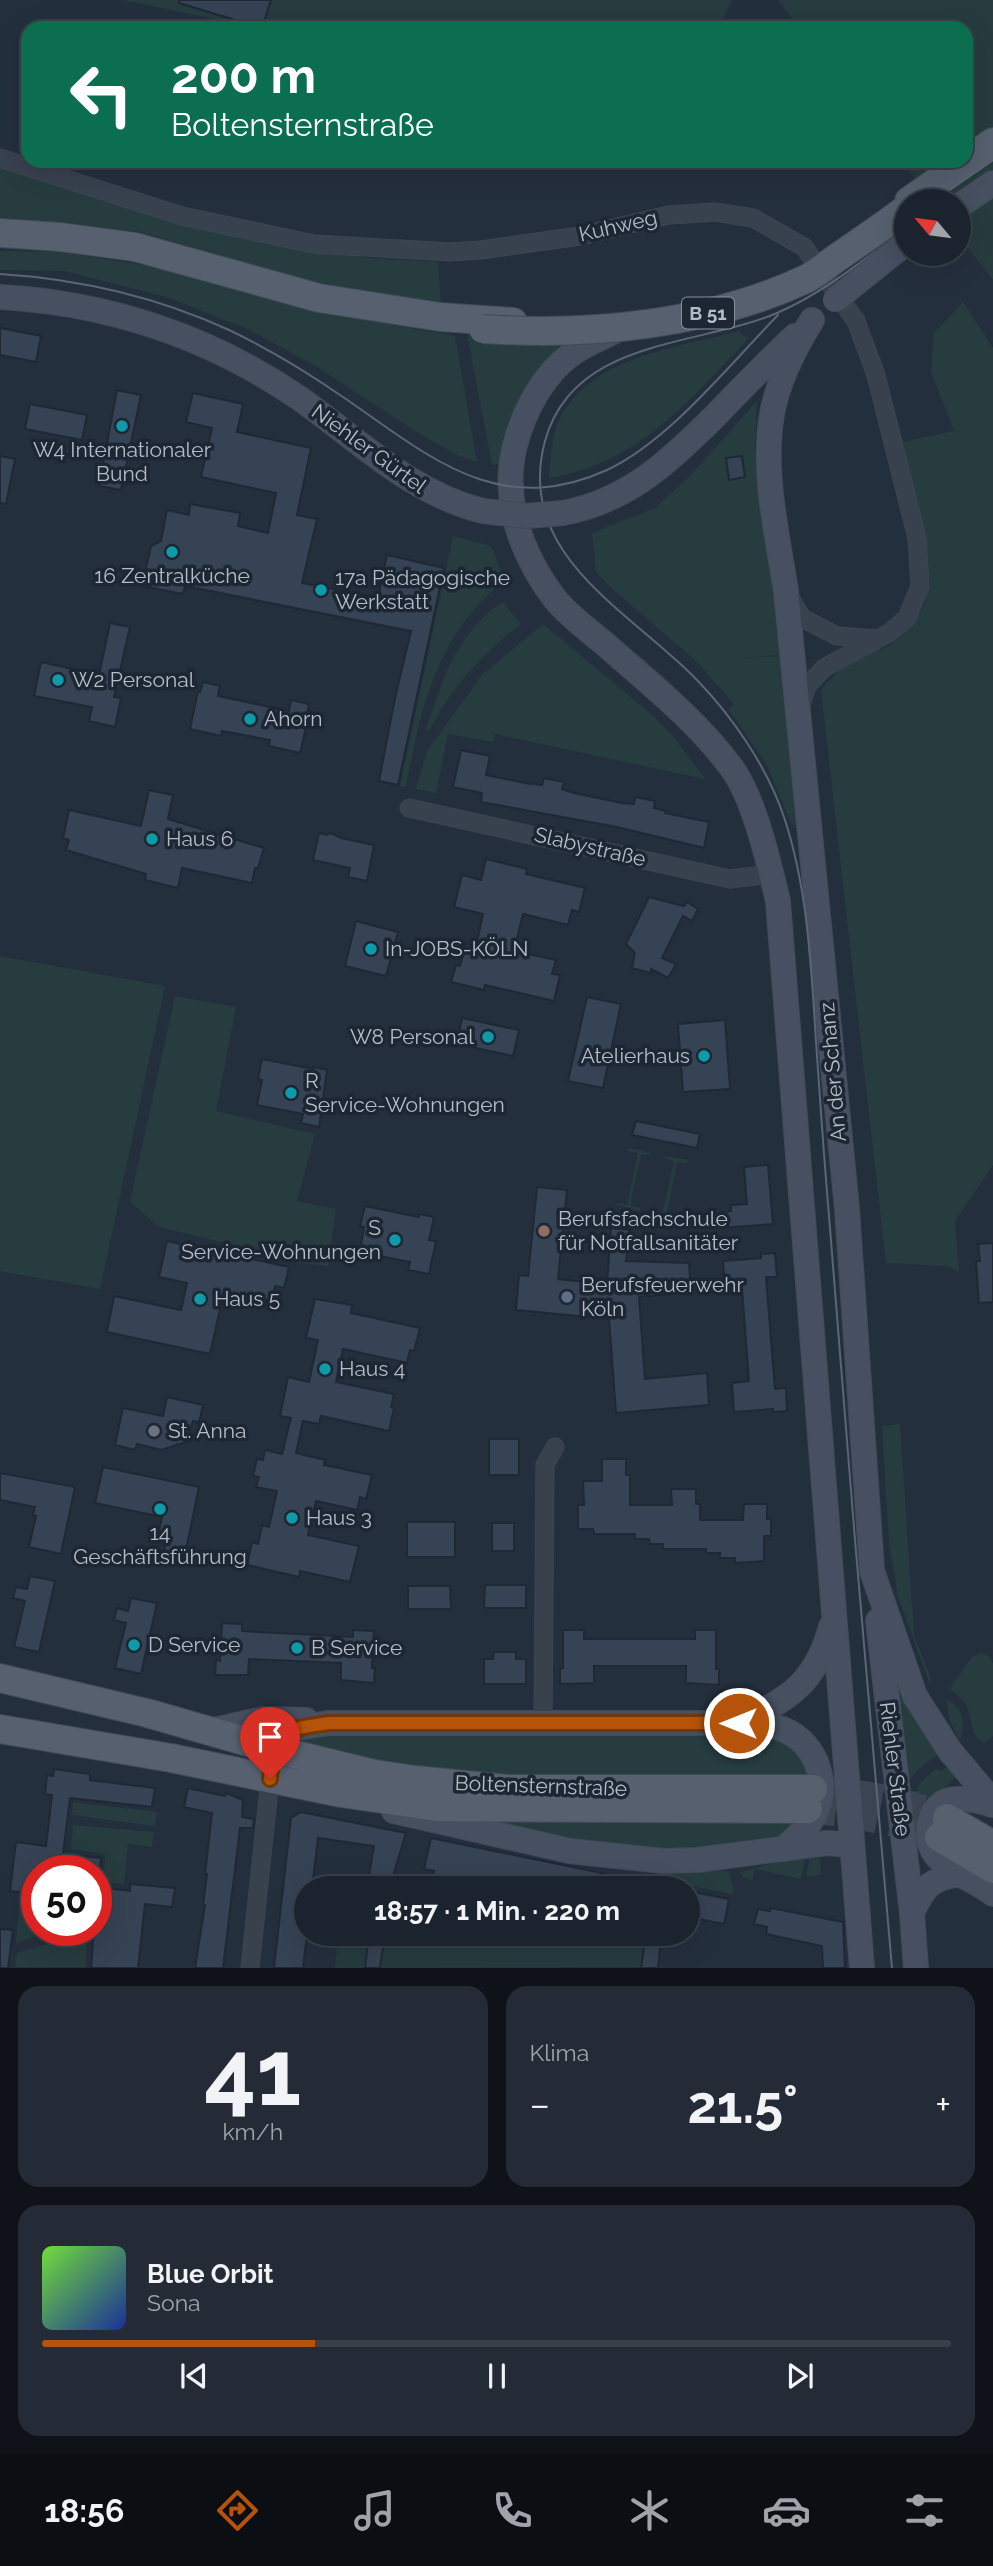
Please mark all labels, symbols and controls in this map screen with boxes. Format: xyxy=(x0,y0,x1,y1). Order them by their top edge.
text: 200 m xyxy=(171,47,316,104)
icon: left xyxy=(56,49,147,140)
text: Boltensternstraße xyxy=(171,106,434,143)
north arrow xyxy=(894,189,971,266)
map controls xyxy=(894,189,971,266)
street label: Kuhweg xyxy=(576,204,659,247)
road number: B 51 xyxy=(682,298,734,328)
street label: Niehler Gürtel xyxy=(307,399,432,499)
marker: W4 Internationaler Bund xyxy=(114,418,130,434)
place label: W4 Internationaler Bund xyxy=(33,437,212,486)
marker: 16 Zentralküche xyxy=(164,544,180,560)
place label: 16 Zentralküche xyxy=(94,563,250,588)
place label: 17a Pädagogische Werkstatt xyxy=(335,565,510,614)
marker: 17a Pädagogische Werkstatt xyxy=(313,582,329,598)
place label: W2 Personal xyxy=(72,667,195,692)
marker: W2 Personal xyxy=(50,672,66,688)
place label: Ahorn xyxy=(264,706,323,731)
marker: Ahorn xyxy=(242,711,258,727)
street label: Slabystraße xyxy=(532,822,648,871)
place label: Haus 6 xyxy=(166,826,233,851)
marker: Haus 6 xyxy=(144,831,160,847)
place label: In-JOBS-KÖLN xyxy=(385,936,529,961)
marker: In-JOBS-KÖLN xyxy=(363,941,379,957)
street label: An der Schanz xyxy=(814,1001,851,1143)
place label: W8 Personal xyxy=(350,1024,474,1049)
marker: W8 Personal xyxy=(480,1029,496,1045)
place label: Atelierhaus xyxy=(581,1043,690,1068)
marker: Atelierhaus xyxy=(696,1048,712,1064)
place label: R Service-Wohnungen xyxy=(305,1068,505,1117)
marker: R Service-Wohnungen xyxy=(283,1085,299,1101)
place label: Berufsfachschule für Notfallsanitäter xyxy=(558,1206,739,1255)
place label: S Service-Wohnungen xyxy=(181,1215,381,1264)
marker: Berufsfachschule für Notfallsanitäter xyxy=(536,1223,552,1239)
marker: S Service-Wohnungen xyxy=(387,1232,403,1248)
place label: Berufsfeuerwehr Köln xyxy=(581,1272,745,1321)
place label: Haus 5 xyxy=(214,1286,280,1311)
marker: Berufsfeuerwehr Köln xyxy=(559,1289,575,1305)
marker: Haus 5 xyxy=(192,1291,208,1307)
place label: Haus 4 xyxy=(339,1356,405,1381)
marker: Haus 4 xyxy=(317,1361,333,1377)
place label: St. Anna xyxy=(168,1418,246,1443)
marker: St. Anna xyxy=(146,1423,162,1439)
marker: 14 Geschäftsführung xyxy=(152,1501,168,1517)
place label: Haus 3 xyxy=(306,1505,372,1530)
marker: Haus 3 xyxy=(284,1510,300,1526)
place label: 14 Geschäftsführung xyxy=(73,1520,247,1569)
place label: D Service xyxy=(148,1632,240,1657)
place label: B Service xyxy=(311,1635,402,1660)
marker: D Service xyxy=(126,1637,142,1653)
marker: B Service xyxy=(289,1640,305,1656)
position arrow xyxy=(702,1686,776,1760)
street label: Riehler Straße xyxy=(875,1700,916,1838)
pin xyxy=(240,1707,300,1779)
icon: arrive xyxy=(251,1718,289,1756)
street label: Boltensternstraße xyxy=(454,1770,628,1801)
speed limit sign: 50 xyxy=(21,1855,112,1946)
text: 18:57 · 1 Min. · 220 m xyxy=(374,1896,620,1926)
text: 41 xyxy=(204,2019,301,2126)
text: Klima xyxy=(530,2039,589,2066)
text: 21.5° xyxy=(687,2074,798,2135)
text: − xyxy=(530,2082,550,2127)
text: + xyxy=(935,2082,951,2127)
text: km/h xyxy=(222,2118,283,2145)
text: Blue Orbit xyxy=(147,2259,274,2289)
text: Sona xyxy=(147,2289,201,2316)
icon: previous xyxy=(175,2357,213,2395)
icon: pause xyxy=(478,2357,516,2395)
icon: next xyxy=(781,2357,819,2395)
icon: directions xyxy=(213,2486,262,2535)
icon: music xyxy=(350,2486,399,2535)
icon: phone xyxy=(488,2486,537,2535)
icon: climate xyxy=(625,2486,674,2535)
icon: car xyxy=(762,2486,811,2535)
icon: filters xyxy=(900,2486,949,2535)
text: 18:56 xyxy=(44,2492,124,2529)

